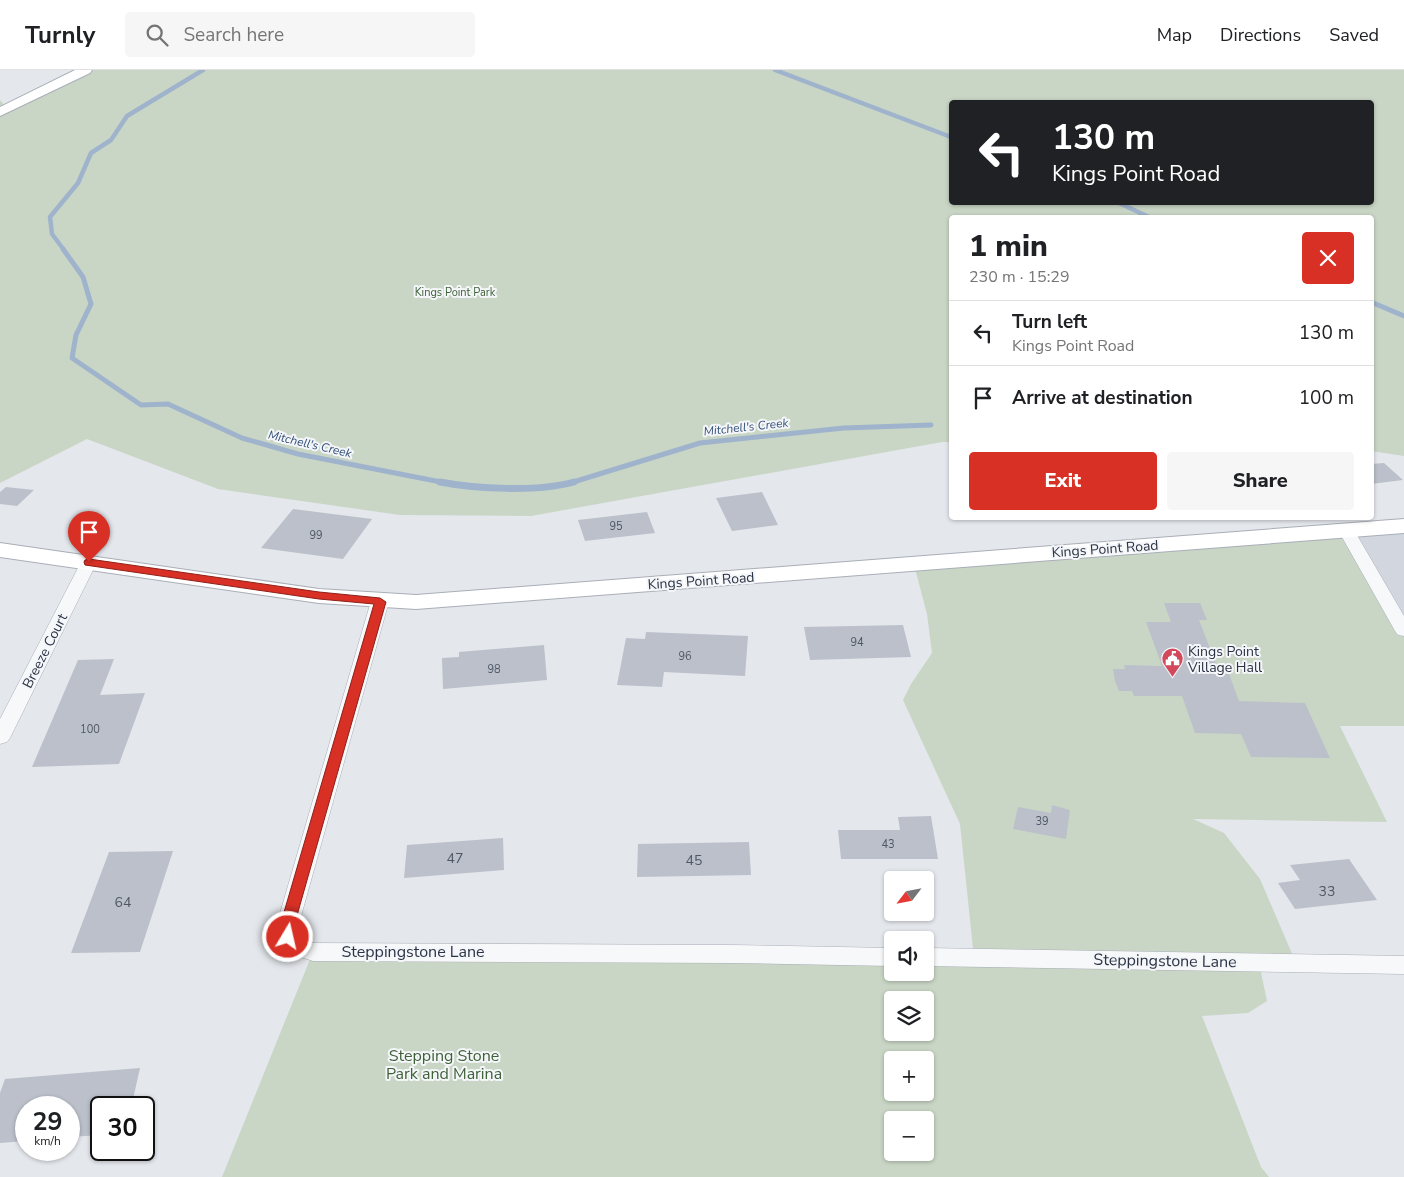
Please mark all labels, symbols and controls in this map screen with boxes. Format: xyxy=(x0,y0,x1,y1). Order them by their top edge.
search box xyxy=(125,12,475,57)
text: Turnly xyxy=(25,19,95,51)
icon: search xyxy=(143,21,171,49)
text: Search here xyxy=(183,22,284,48)
text: Map xyxy=(1157,23,1192,47)
text: Directions xyxy=(1220,23,1301,47)
text: Saved xyxy=(1329,23,1379,47)
text: 130 m xyxy=(1052,114,1155,161)
icon: left xyxy=(969,120,1034,185)
text: Kings Point Road xyxy=(1052,159,1220,189)
text: 1 min xyxy=(969,226,1048,267)
button: close xyxy=(1302,232,1354,284)
text: 230 m · 15:29 xyxy=(969,266,1070,288)
park label: Kings Point Park xyxy=(415,285,496,300)
text: Turn left xyxy=(1012,309,1087,335)
icon: left xyxy=(969,319,997,347)
text: 130 m xyxy=(1299,320,1354,346)
text: Kings Point Road xyxy=(1012,335,1134,357)
icon: arrive xyxy=(969,384,997,412)
text: Arrive at destination xyxy=(1012,385,1193,411)
text: 100 m xyxy=(1299,385,1354,411)
water label: Mitchell's Creek xyxy=(703,414,790,439)
water label: Mitchell's Creek xyxy=(267,427,354,462)
button: Exit xyxy=(969,452,1157,510)
button: Share xyxy=(1167,452,1354,510)
pin xyxy=(68,511,110,562)
icon: arrive xyxy=(75,518,103,546)
house number: 95 xyxy=(609,519,623,534)
house number: 99 xyxy=(309,528,323,543)
street label: Kings Point Road xyxy=(1051,536,1159,562)
street label: Kings Point Road xyxy=(647,568,755,594)
street label: Breeze Court xyxy=(18,610,72,692)
house number: 94 xyxy=(850,635,864,650)
place label: Kings Point Village Hall xyxy=(1187,642,1263,677)
public building icon: Kings Point Village Hall xyxy=(1160,647,1184,678)
house number: 96 xyxy=(678,649,692,664)
house number: 98 xyxy=(487,662,501,677)
house number: 100 xyxy=(80,722,100,737)
house number: 39 xyxy=(1035,814,1049,829)
house number: 43 xyxy=(881,837,895,852)
house number: 47 xyxy=(447,849,463,868)
house number: 45 xyxy=(686,851,702,870)
north arrow xyxy=(884,871,934,921)
map controls xyxy=(884,871,934,1161)
house number: 33 xyxy=(1319,882,1335,901)
house number: 64 xyxy=(115,893,131,912)
position arrow xyxy=(261,910,313,962)
button: sound xyxy=(884,931,934,981)
street label: Steppingstone Lane xyxy=(341,941,485,963)
street label: Steppingstone Lane xyxy=(1093,949,1237,973)
button: layers xyxy=(884,991,934,1041)
park label: Stepping Stone Park and Marina xyxy=(386,1045,502,1085)
button: + xyxy=(884,1051,934,1101)
speed limit sign: 30 xyxy=(90,1096,155,1161)
text: 29 xyxy=(32,1105,63,1139)
button: − xyxy=(884,1111,934,1161)
text: km/h xyxy=(34,1133,61,1149)

